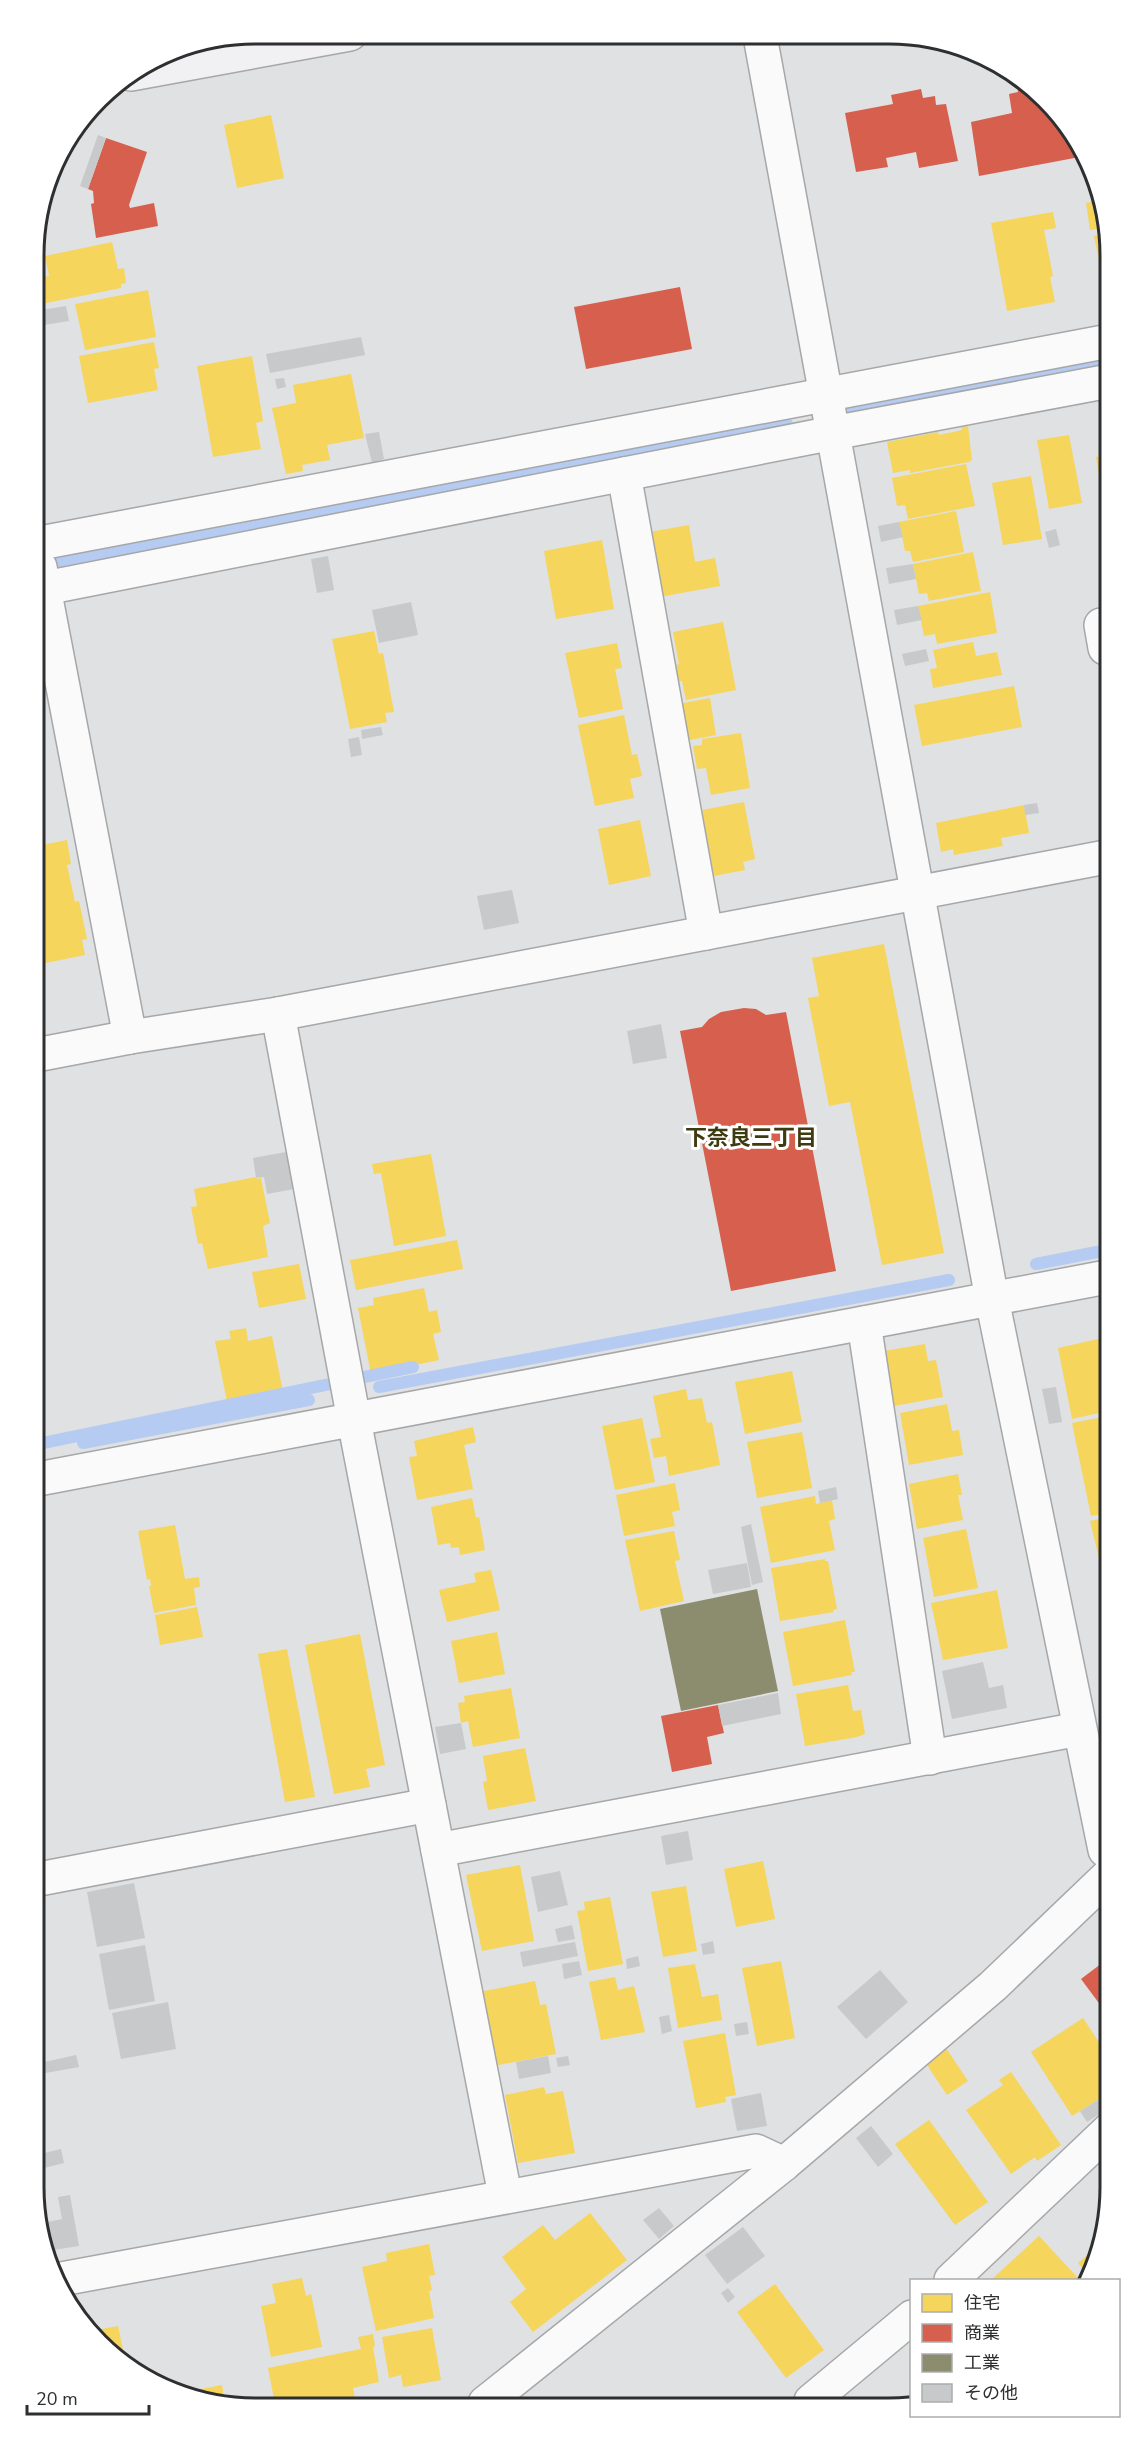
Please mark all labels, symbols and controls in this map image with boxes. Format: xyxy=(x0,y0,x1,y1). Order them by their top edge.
district label: 下奈良三丁目 xyxy=(685,1123,817,1153)
legend xyxy=(910,2279,1120,2417)
text: 住宅 xyxy=(964,2291,1000,2315)
text: 商業 xyxy=(964,2321,1000,2345)
text: 工業 xyxy=(964,2351,1000,2375)
scale bar xyxy=(27,2378,148,2416)
text: その他 xyxy=(964,2381,1018,2405)
text: 20 m xyxy=(36,2387,78,2411)

